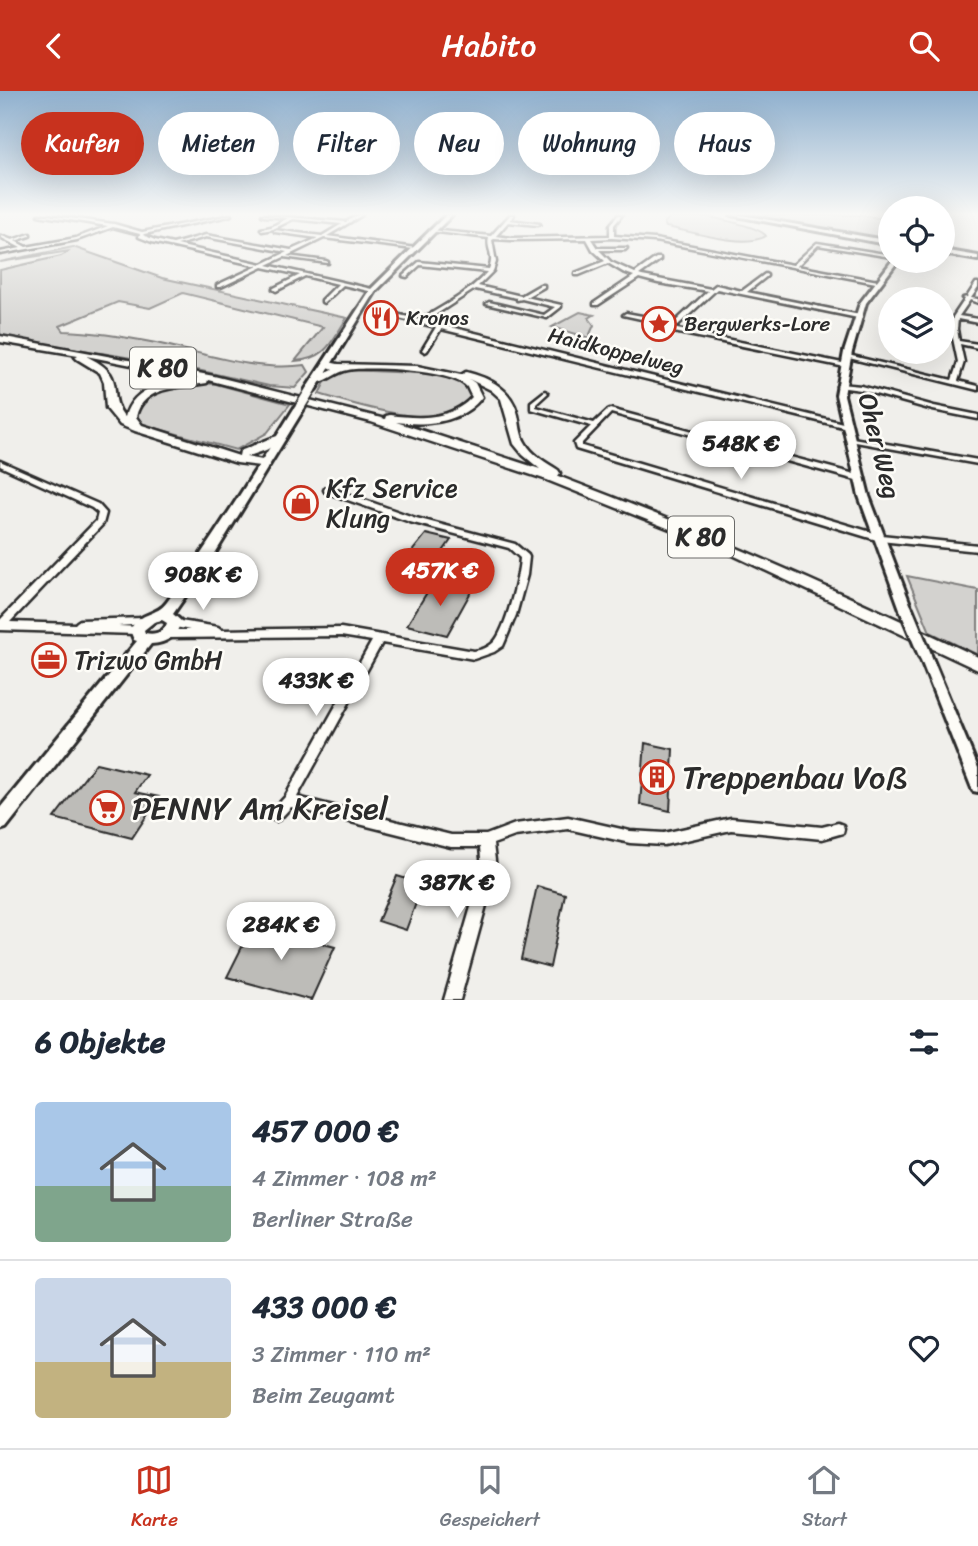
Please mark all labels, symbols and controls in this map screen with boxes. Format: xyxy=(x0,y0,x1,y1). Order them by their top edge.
text: Habito xyxy=(442,17,536,74)
icon: back xyxy=(35,27,73,65)
icon: search xyxy=(905,27,943,65)
chip: Kaufen xyxy=(21,112,144,175)
chip: Mieten xyxy=(158,112,279,175)
chip: Filter xyxy=(293,112,400,175)
chip: Neu xyxy=(414,112,504,175)
chip: Wohnung xyxy=(518,112,660,175)
chip: Haus xyxy=(674,112,775,175)
map controls xyxy=(878,196,955,364)
button: locate xyxy=(878,196,955,273)
button: layers xyxy=(878,287,955,364)
restaurant icon: Kronos xyxy=(362,299,400,337)
place label: Kronos xyxy=(406,299,469,337)
place icon: Bergwerks-Lore xyxy=(640,305,678,343)
place label: Bergwerks-Lore xyxy=(684,305,830,343)
street label: Haidkoppelweg xyxy=(544,316,688,386)
road number: K 80 xyxy=(130,347,196,389)
street label: Oher Weg xyxy=(845,388,915,504)
pin: 548K € xyxy=(684,421,798,481)
text: 548K € xyxy=(702,423,780,464)
place label: Kfz Service Klung xyxy=(326,465,458,541)
shop icon: Kfz Service Klung xyxy=(282,484,320,522)
road number: K 80 xyxy=(668,517,734,557)
pin: 457K € xyxy=(383,549,497,608)
text: 457K € xyxy=(402,550,478,591)
pin: 908K € xyxy=(146,553,260,612)
text: 908K € xyxy=(164,554,242,595)
place label: Trizwo GmbH xyxy=(74,637,223,683)
office icon: Trizwo GmbH xyxy=(30,641,68,679)
pin: 433K € xyxy=(259,659,373,718)
text: 433K € xyxy=(279,660,353,701)
place label: Treppenbau Voß xyxy=(682,749,907,806)
building icon: Treppenbau Voß xyxy=(638,758,676,796)
place label: PENNY Am Kreisel xyxy=(132,780,389,837)
supermarket icon: PENNY Am Kreisel xyxy=(88,789,126,827)
pin: 387K € xyxy=(400,861,514,920)
text: 387K € xyxy=(420,862,494,903)
pin: 284K € xyxy=(224,903,338,962)
text: 284K € xyxy=(243,904,319,945)
text: 6 Objekte xyxy=(35,1015,165,1069)
icon: filters xyxy=(905,1023,943,1061)
text: 457 000 € xyxy=(252,1104,399,1158)
icon: home xyxy=(91,1130,175,1214)
icon: heart xyxy=(905,1153,943,1191)
text: 4 Zimmer · 108 m² xyxy=(252,1158,437,1199)
text: Berliner Straße xyxy=(252,1199,413,1240)
text: 433 000 € xyxy=(252,1280,396,1334)
icon: home xyxy=(91,1306,175,1390)
icon: heart xyxy=(905,1329,943,1367)
text: 3 Zimmer · 110 m² xyxy=(252,1334,431,1375)
text: Beim Zeugamt xyxy=(252,1375,395,1416)
tab: Karte xyxy=(131,1461,178,1536)
tab: Gespeichert xyxy=(440,1461,540,1536)
tab: Start xyxy=(802,1461,847,1536)

